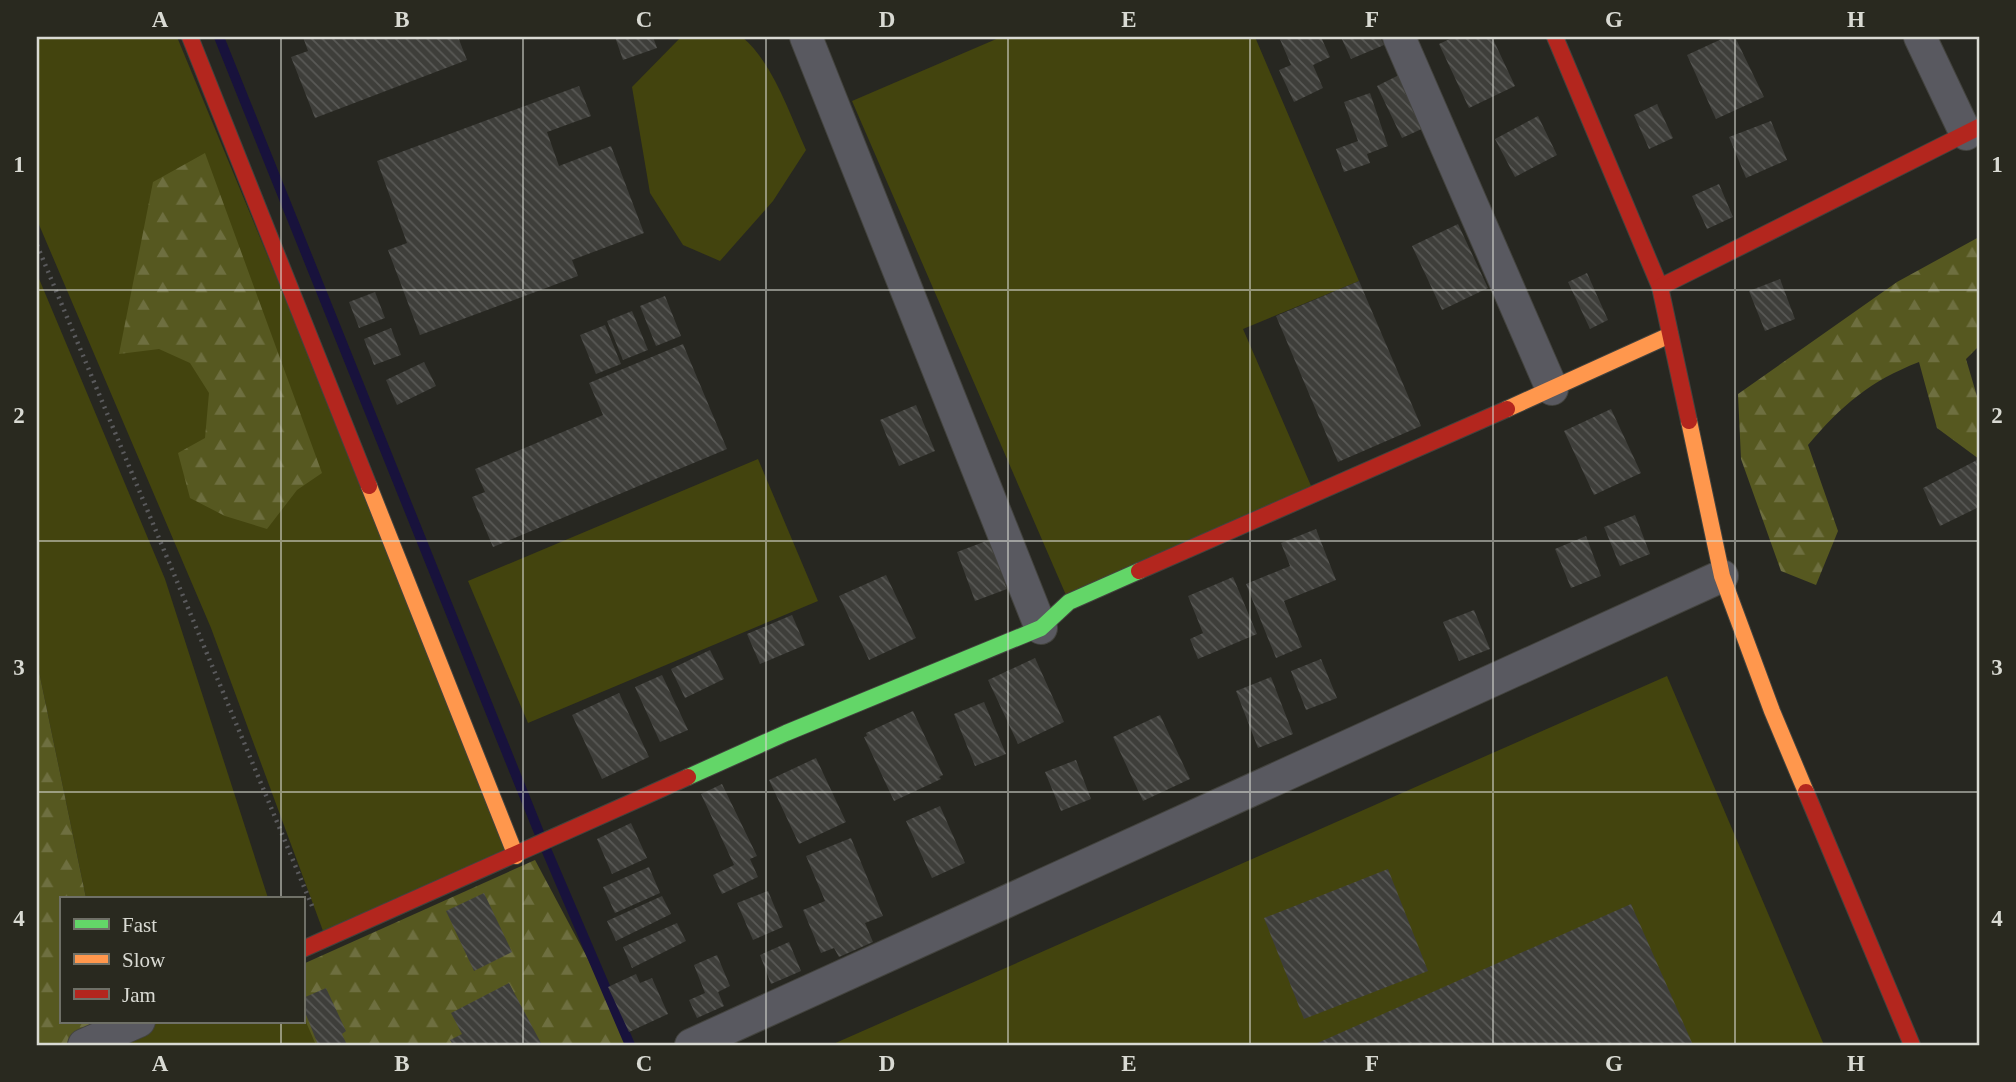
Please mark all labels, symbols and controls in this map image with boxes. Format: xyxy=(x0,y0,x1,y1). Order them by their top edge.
text: A xyxy=(152,7,169,32)
text: B xyxy=(394,7,410,32)
text: C xyxy=(636,7,652,32)
text: D xyxy=(879,7,895,32)
text: E xyxy=(1121,7,1137,32)
text: F xyxy=(1365,7,1379,32)
text: G xyxy=(1605,7,1623,32)
text: H xyxy=(1847,7,1865,32)
text: 1 xyxy=(13,152,25,177)
text: 1 xyxy=(1991,152,2003,177)
text: 2 xyxy=(13,403,25,428)
text: 2 xyxy=(1991,403,2003,428)
text: 3 xyxy=(13,655,25,680)
text: 3 xyxy=(1991,655,2003,680)
legend xyxy=(60,897,304,1023)
text: 4 xyxy=(13,906,25,931)
text: 4 xyxy=(1991,906,2003,931)
text: Fast xyxy=(122,913,157,937)
text: Slow xyxy=(122,948,166,972)
text: Jam xyxy=(122,983,156,1007)
text: A xyxy=(152,1051,169,1076)
text: B xyxy=(394,1051,410,1076)
text: C xyxy=(636,1051,652,1076)
text: D xyxy=(879,1051,895,1076)
text: E xyxy=(1121,1051,1137,1076)
text: F xyxy=(1365,1051,1379,1076)
text: G xyxy=(1605,1051,1623,1076)
text: H xyxy=(1847,1051,1865,1076)

